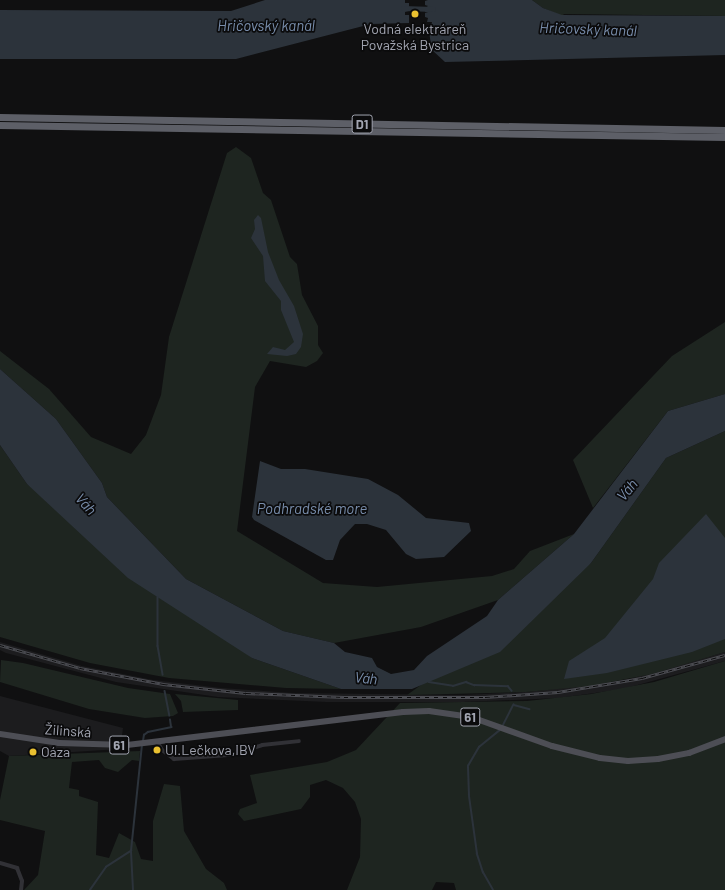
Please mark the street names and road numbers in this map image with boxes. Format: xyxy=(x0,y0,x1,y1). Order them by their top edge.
road number: D1 xyxy=(351,113,373,135)
road number: 61 xyxy=(460,706,480,728)
street label: Žilinská xyxy=(44,721,92,741)
road number: 61 xyxy=(109,734,129,756)

